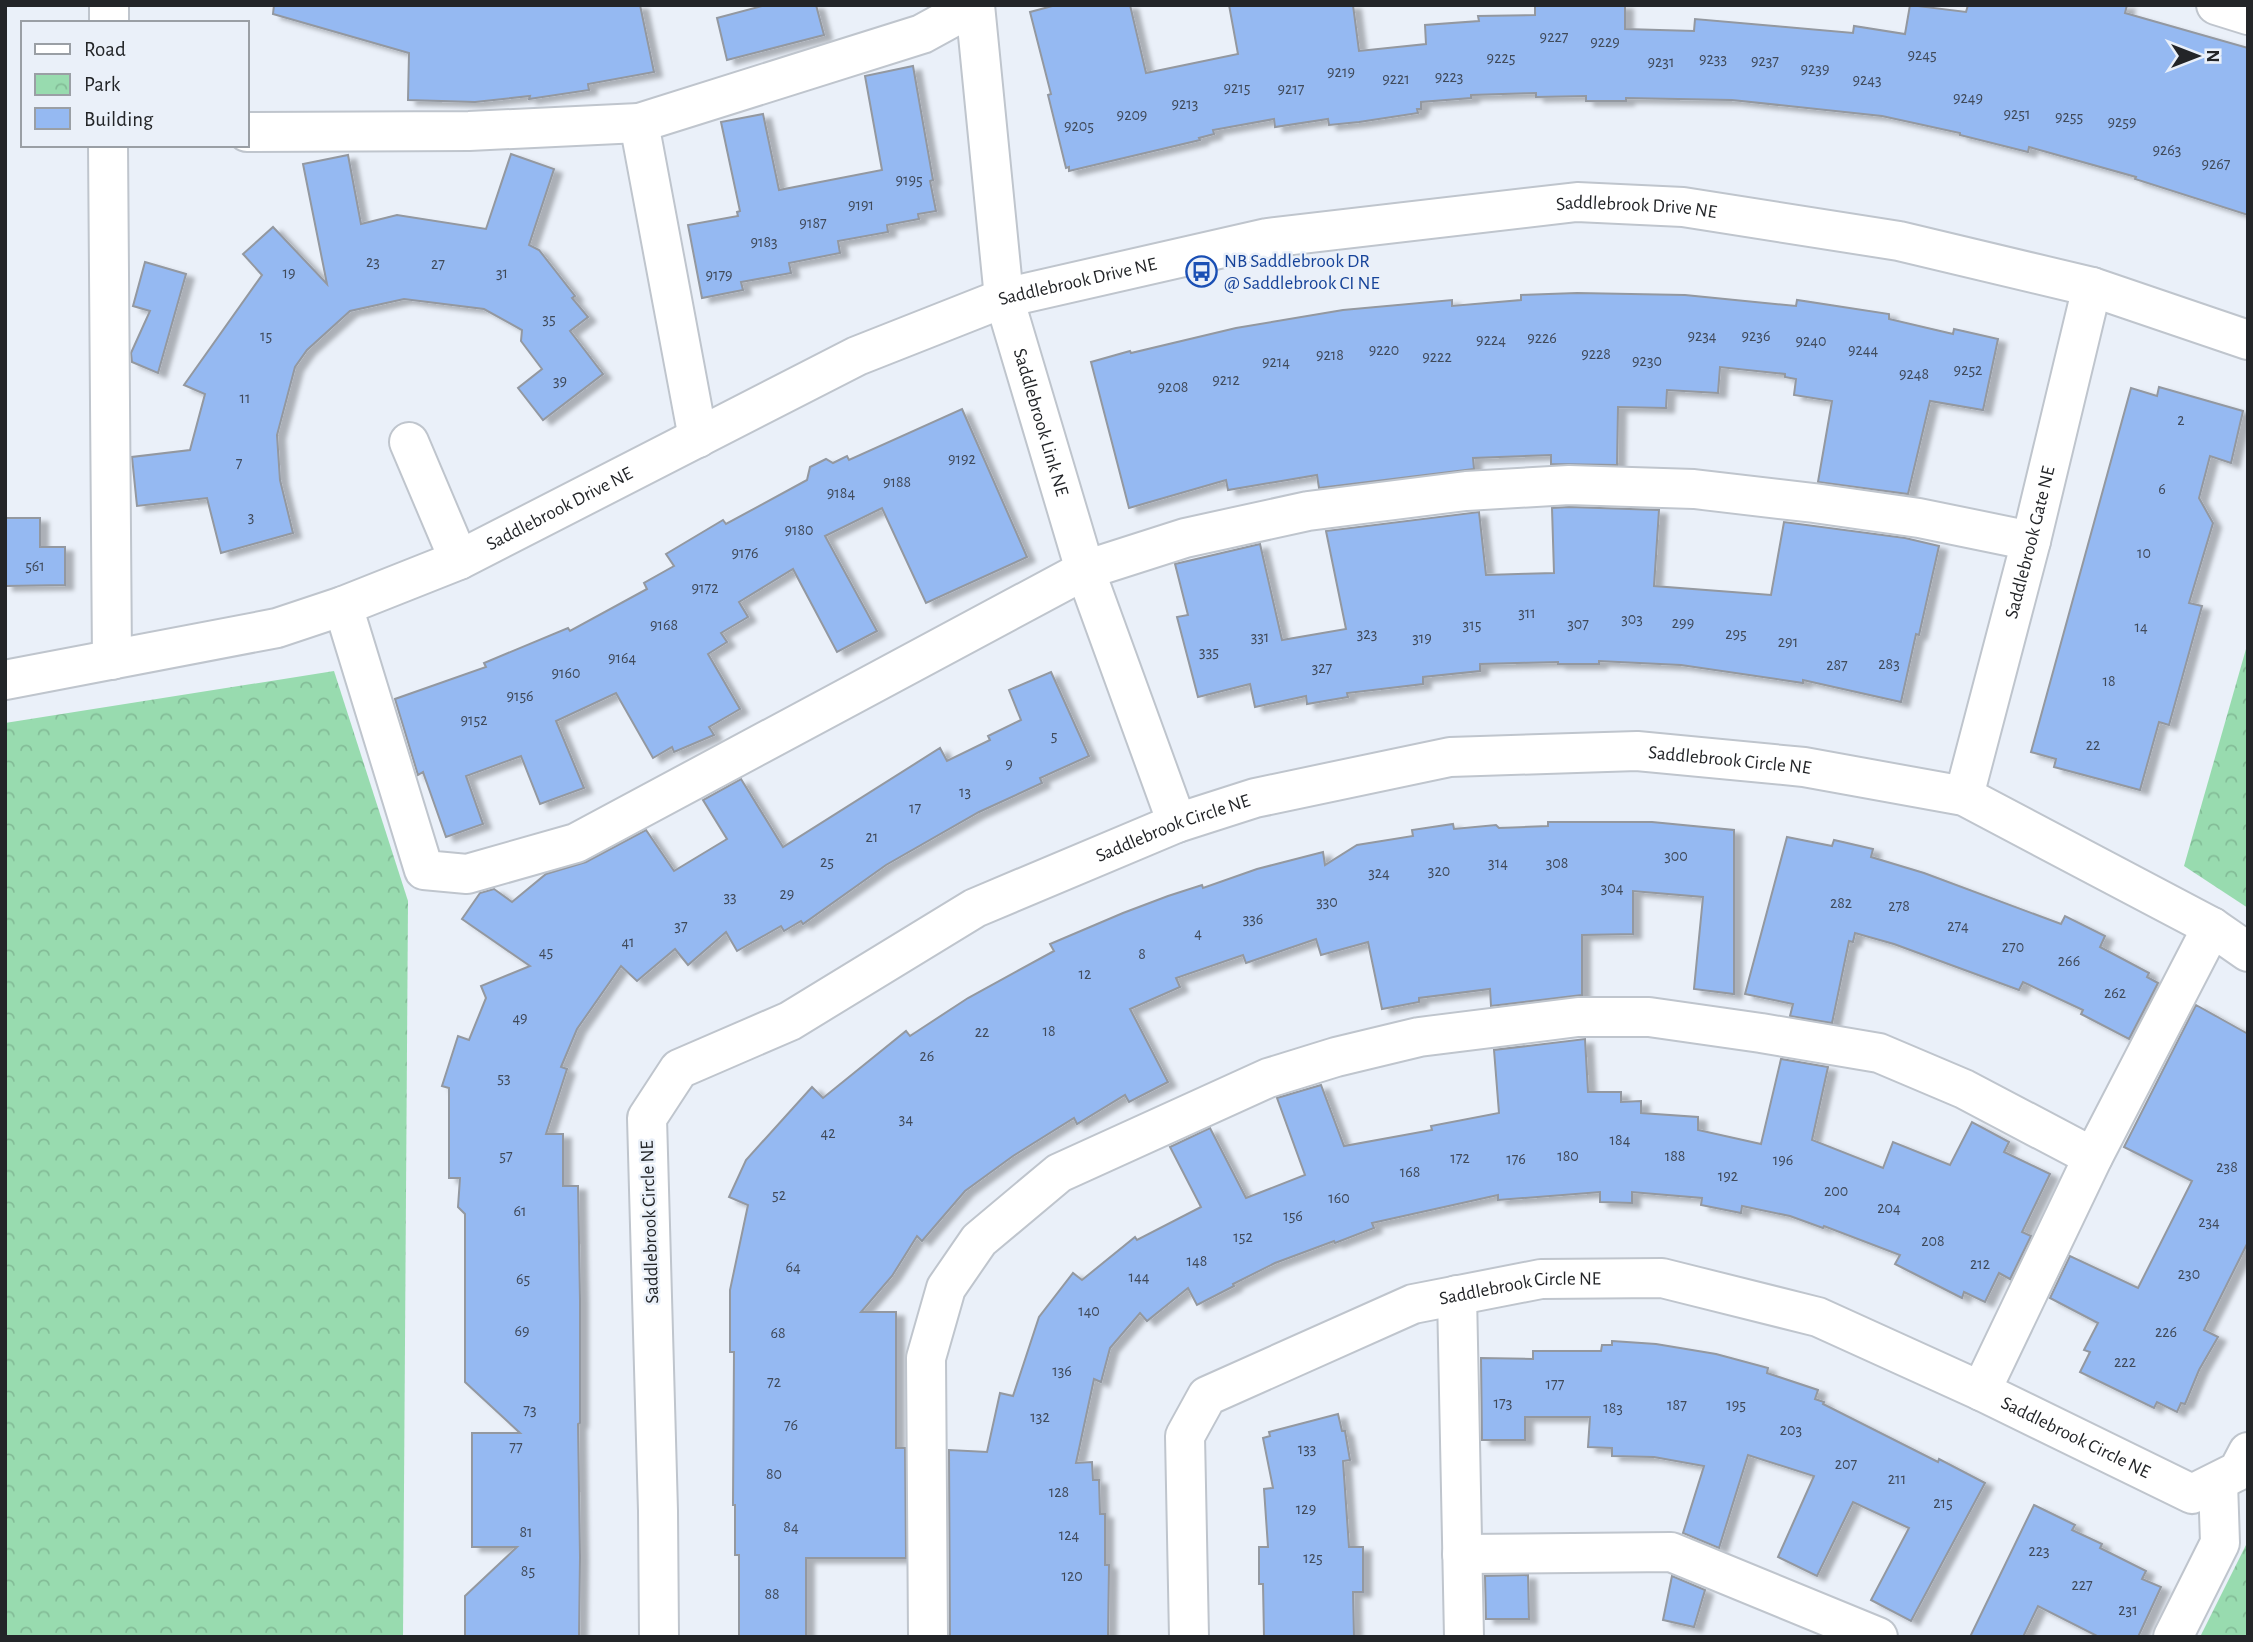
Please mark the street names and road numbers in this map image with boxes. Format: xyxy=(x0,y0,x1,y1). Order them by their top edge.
street label: Saddlebrook Drive NE xyxy=(1555,192,1718,222)
street label: Saddlebrook Drive NE xyxy=(996,254,1158,309)
street label: Saddlebrook Link NE xyxy=(1010,346,1072,498)
street label: Saddlebrook Drive NE xyxy=(483,463,636,554)
street label: Saddlebrook Gate NE xyxy=(2001,464,2058,621)
street label: Saddlebrook Circle NE xyxy=(1648,743,1813,778)
street label: Saddlebrook Circle NE xyxy=(1093,791,1252,866)
street label: Saddlebrook Circle NE xyxy=(638,1140,662,1304)
street label: Saddlebrook Circle NE xyxy=(1438,1269,1601,1308)
street label: Saddlebrook Circle NE xyxy=(1998,1393,2153,1482)

